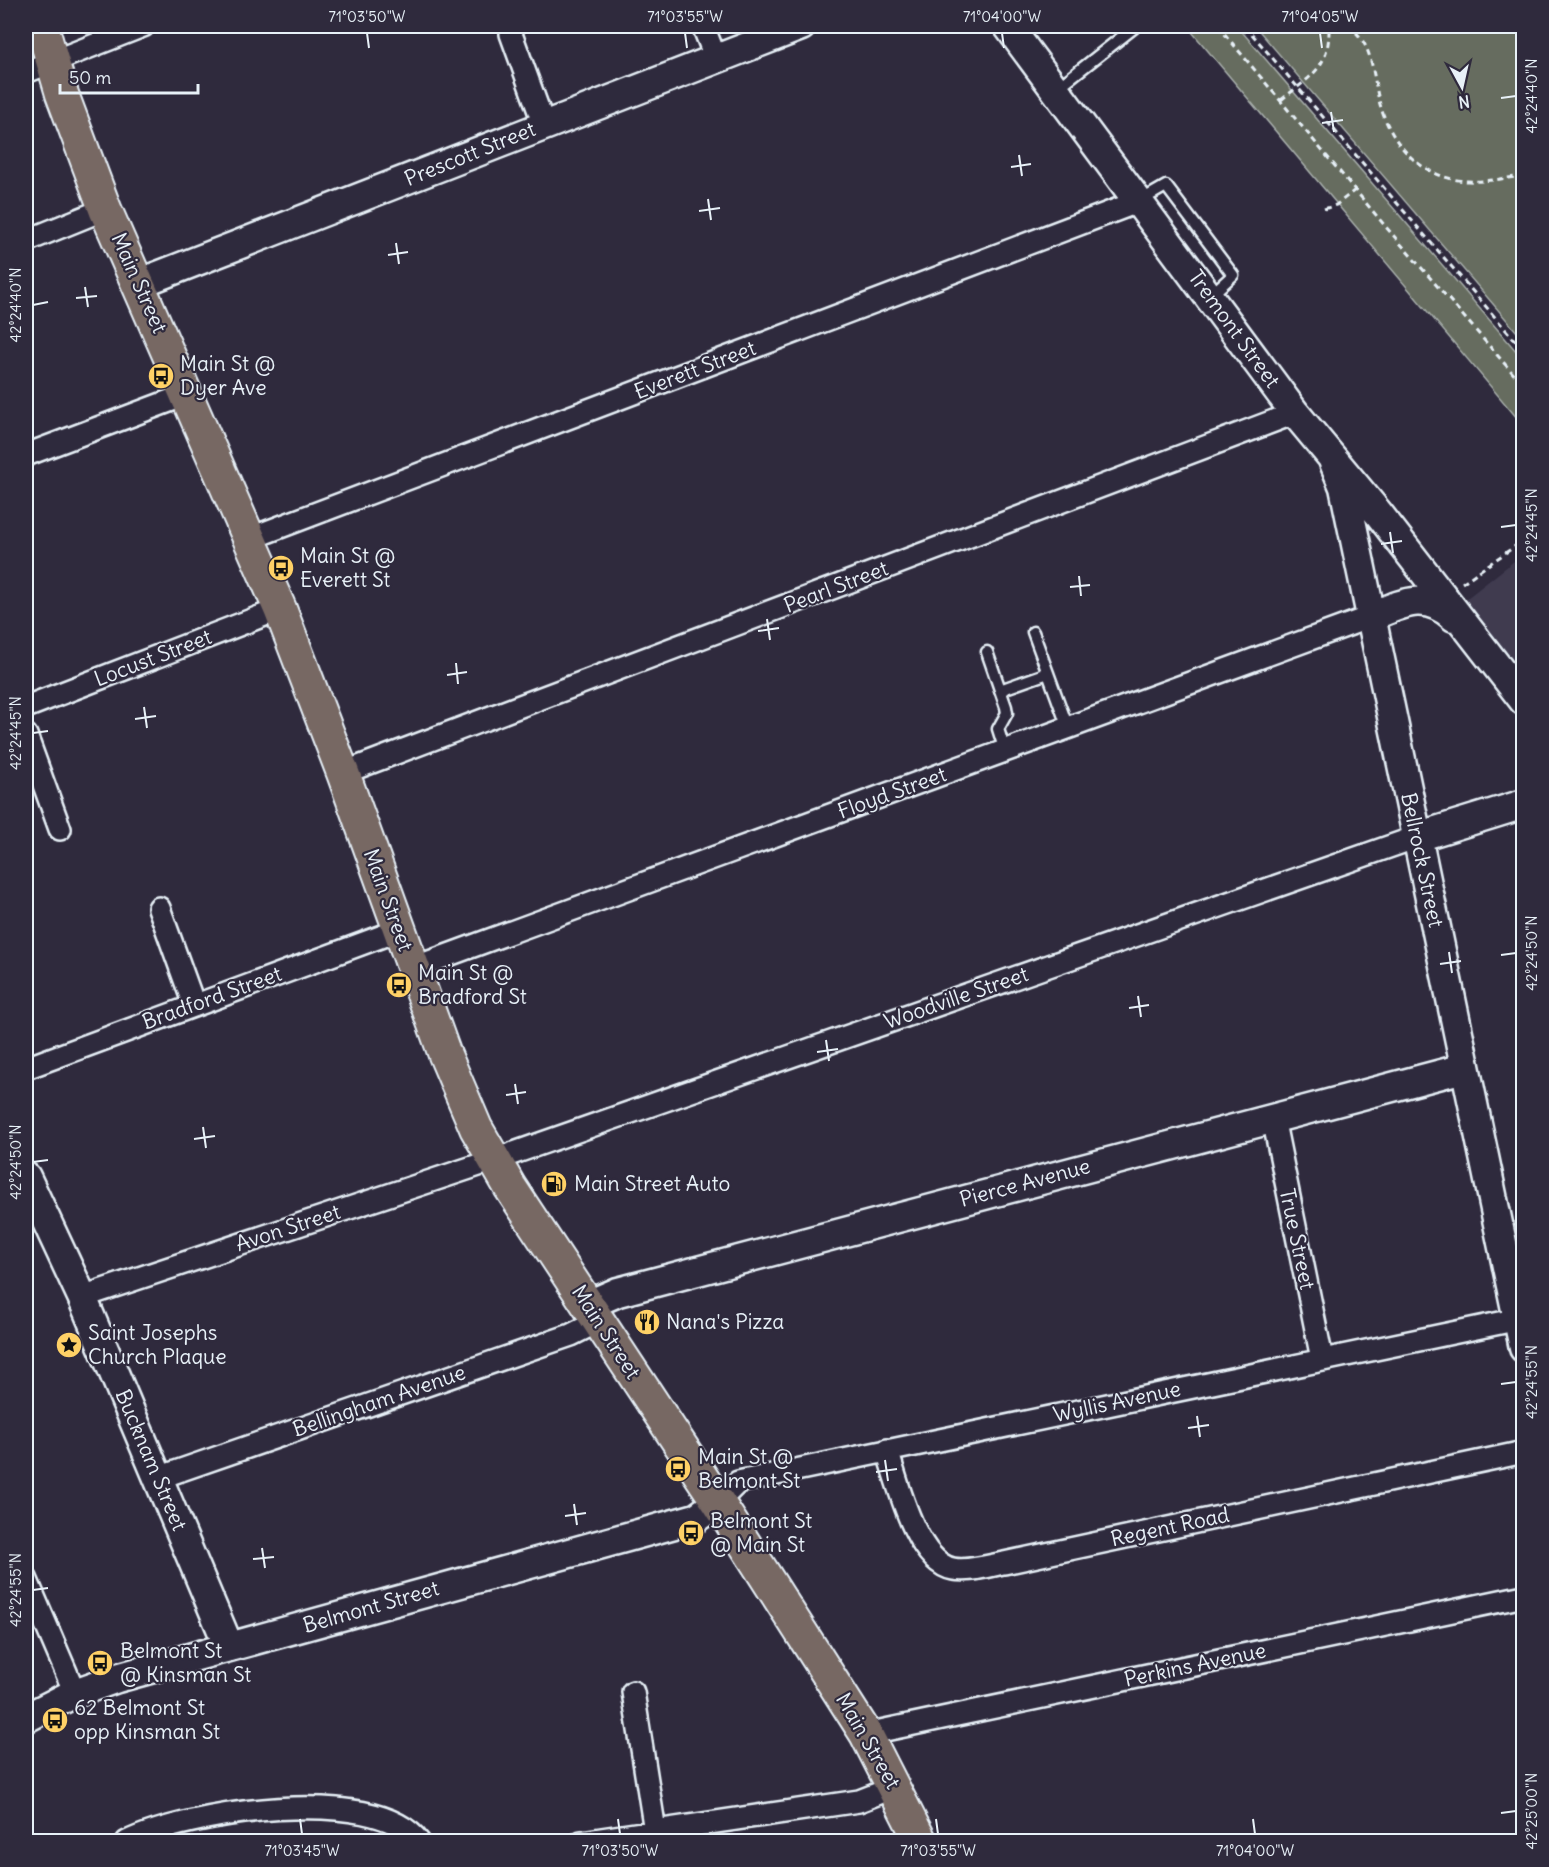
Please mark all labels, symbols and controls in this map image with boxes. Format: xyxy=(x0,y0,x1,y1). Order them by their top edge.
text: 71°03'50"W xyxy=(329,7,406,26)
text: 71°03'55"W xyxy=(647,7,723,26)
text: 71°04'00"W xyxy=(963,7,1041,26)
text: 71°04'05"W xyxy=(1282,7,1359,26)
scale bar xyxy=(60,57,198,95)
north arrow xyxy=(1432,57,1492,117)
text: 42°24'40"N xyxy=(1522,58,1541,134)
text: 50 m xyxy=(69,66,111,89)
text: N xyxy=(1457,91,1471,113)
street label: Prescott Street xyxy=(400,115,539,192)
street label: Main Street xyxy=(105,229,174,337)
street label: Tremont Street xyxy=(1183,264,1286,393)
text: 42°24'40"N xyxy=(6,267,25,343)
street label: Everett Street xyxy=(630,334,759,405)
place label: Main St @ Dyer Ave xyxy=(180,350,275,401)
bus stop icon: Main St @ Dyer Ave xyxy=(146,361,176,391)
text: 42°24'45"N xyxy=(1522,488,1541,562)
place label: Main St @ Everett St xyxy=(300,542,395,593)
bus stop icon: Main St @ Everett St xyxy=(266,553,296,583)
street label: Pearl Street xyxy=(780,554,892,619)
street label: Locust Street xyxy=(90,623,215,692)
text: 42°24'45"N xyxy=(6,696,25,770)
street label: Floyd Street xyxy=(834,760,950,825)
street label: Bellrock Street xyxy=(1395,790,1450,930)
street label: Main Street xyxy=(358,845,419,955)
text: 42°24'50"N xyxy=(1522,915,1541,991)
place label: Main St @ Bradford St xyxy=(418,959,527,1010)
street label: Bradford Street xyxy=(138,960,285,1035)
street label: Woodville Street xyxy=(880,960,1032,1035)
bus stop icon: Main St @ Bradford St xyxy=(384,970,414,1000)
text: 42°24'50"N xyxy=(6,1124,25,1200)
street label: Pierce Avenue xyxy=(957,1152,1093,1213)
fuel station icon: Main Street Auto xyxy=(539,1169,569,1199)
place label: Main Street Auto xyxy=(574,1170,730,1197)
street label: True Street xyxy=(1274,1186,1321,1292)
street label: Avon Street xyxy=(232,1198,344,1257)
street label: Main Street xyxy=(566,1280,647,1384)
restaurant icon: Nana's Pizza xyxy=(632,1307,662,1337)
place label: Nana's Pizza xyxy=(666,1308,784,1335)
place label: Saint Josephs Church Plaque xyxy=(88,1319,227,1370)
place icon: Saint Josephs Church Plaque xyxy=(54,1330,84,1360)
text: 42°24'55"N xyxy=(1522,1345,1541,1419)
street label: Bellingham Avenue xyxy=(289,1358,469,1443)
street label: Wyllis Avenue xyxy=(1051,1375,1183,1428)
street label: Bucknam Street xyxy=(110,1385,193,1535)
place label: Main St @ Belmont St xyxy=(698,1443,800,1494)
bus stop icon: Main St @ Belmont St xyxy=(663,1454,693,1484)
street label: Regent Road xyxy=(1108,1501,1232,1552)
place label: Belmont St @ Main St xyxy=(710,1507,812,1558)
bus stop icon: Belmont St @ Main St xyxy=(676,1518,706,1548)
text: 42°24'55"N xyxy=(6,1553,25,1627)
street label: Belmont Street xyxy=(300,1574,442,1639)
street label: Perkins Avenue xyxy=(1122,1636,1268,1693)
place label: Belmont St @ Kinsman St xyxy=(120,1637,251,1688)
bus stop icon: Belmont St @ Kinsman St xyxy=(85,1648,115,1678)
street label: Main Street xyxy=(830,1688,907,1794)
place label: 62 Belmont St opp Kinsman St xyxy=(74,1694,220,1745)
bus stop icon: 62 Belmont St opp Kinsman St xyxy=(40,1705,70,1735)
text: 42°25'00"N xyxy=(1522,1773,1541,1849)
text: 71°03'45"W xyxy=(264,1841,340,1860)
text: 71°03'50"W xyxy=(582,1841,659,1860)
text: 71°03'55"W xyxy=(900,1841,976,1860)
text: 71°04'00"W xyxy=(1216,1841,1294,1860)

